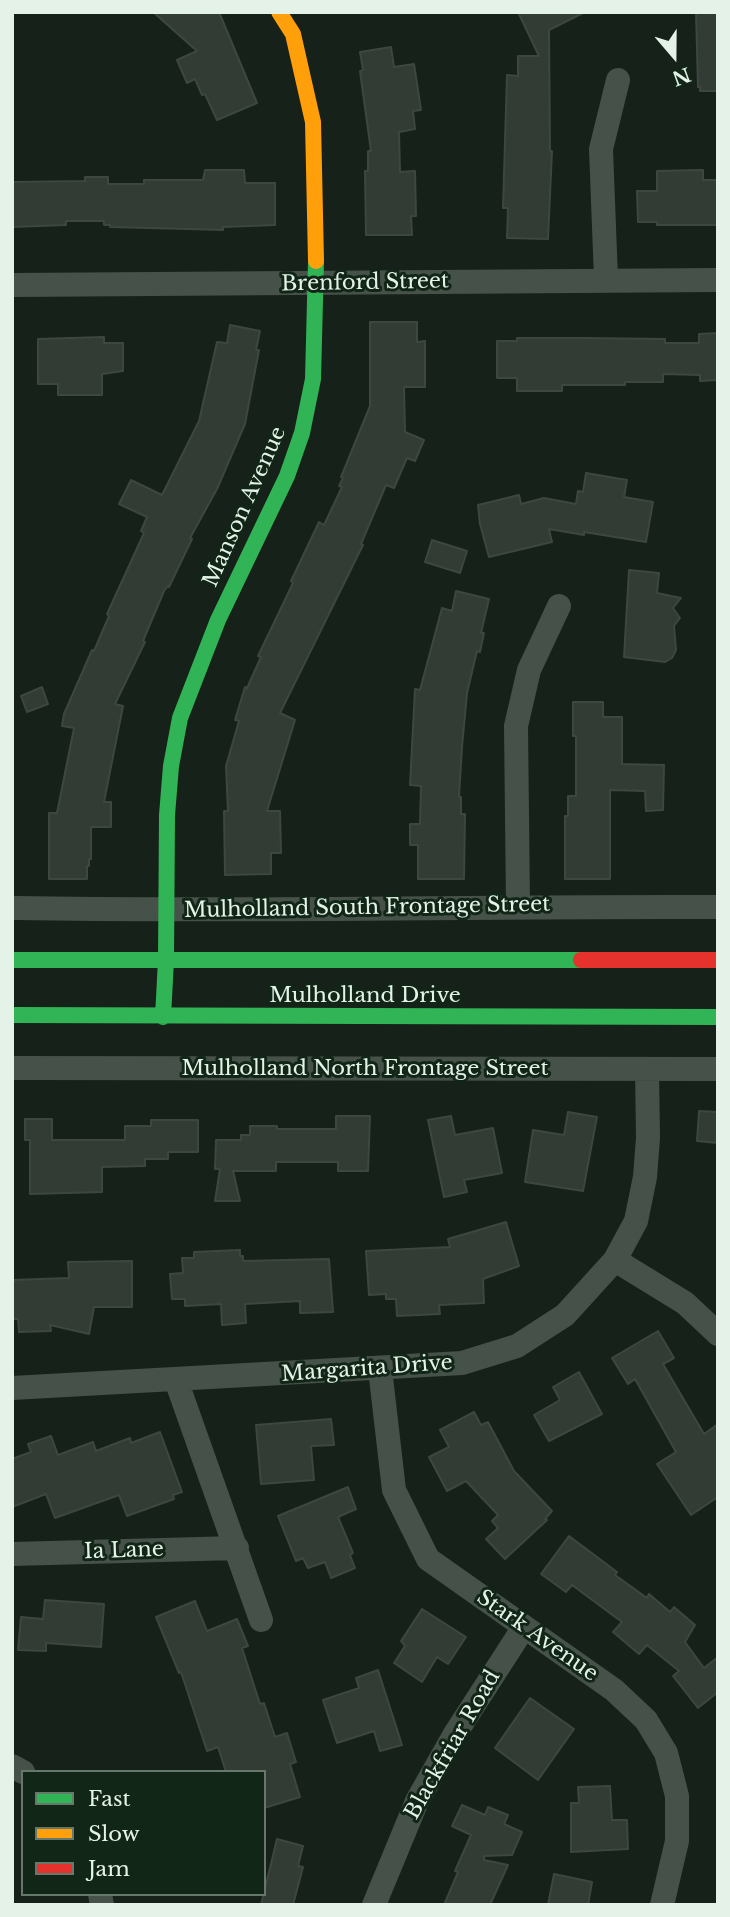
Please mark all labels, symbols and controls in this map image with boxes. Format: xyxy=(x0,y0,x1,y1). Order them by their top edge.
north arrow xyxy=(639,21,709,91)
text: N xyxy=(669,62,694,90)
street label: Brenford Street xyxy=(281,269,449,297)
street label: Manson Avenue xyxy=(198,423,292,591)
street label: Mulholland South Frontage Street xyxy=(184,892,550,924)
street label: Mulholland Drive xyxy=(269,983,461,1009)
street label: Mulholland North Frontage Street xyxy=(181,1056,549,1082)
street label: Margarita Drive xyxy=(281,1350,453,1388)
street label: Ia Lane xyxy=(84,1537,164,1565)
street label: Stark Avenue xyxy=(472,1585,602,1687)
street label: Blackfriar Road xyxy=(400,1666,506,1824)
legend xyxy=(21,1770,266,1896)
text: Fast xyxy=(88,1786,130,1812)
text: Slow xyxy=(88,1821,140,1847)
text: Jam xyxy=(88,1856,130,1882)

